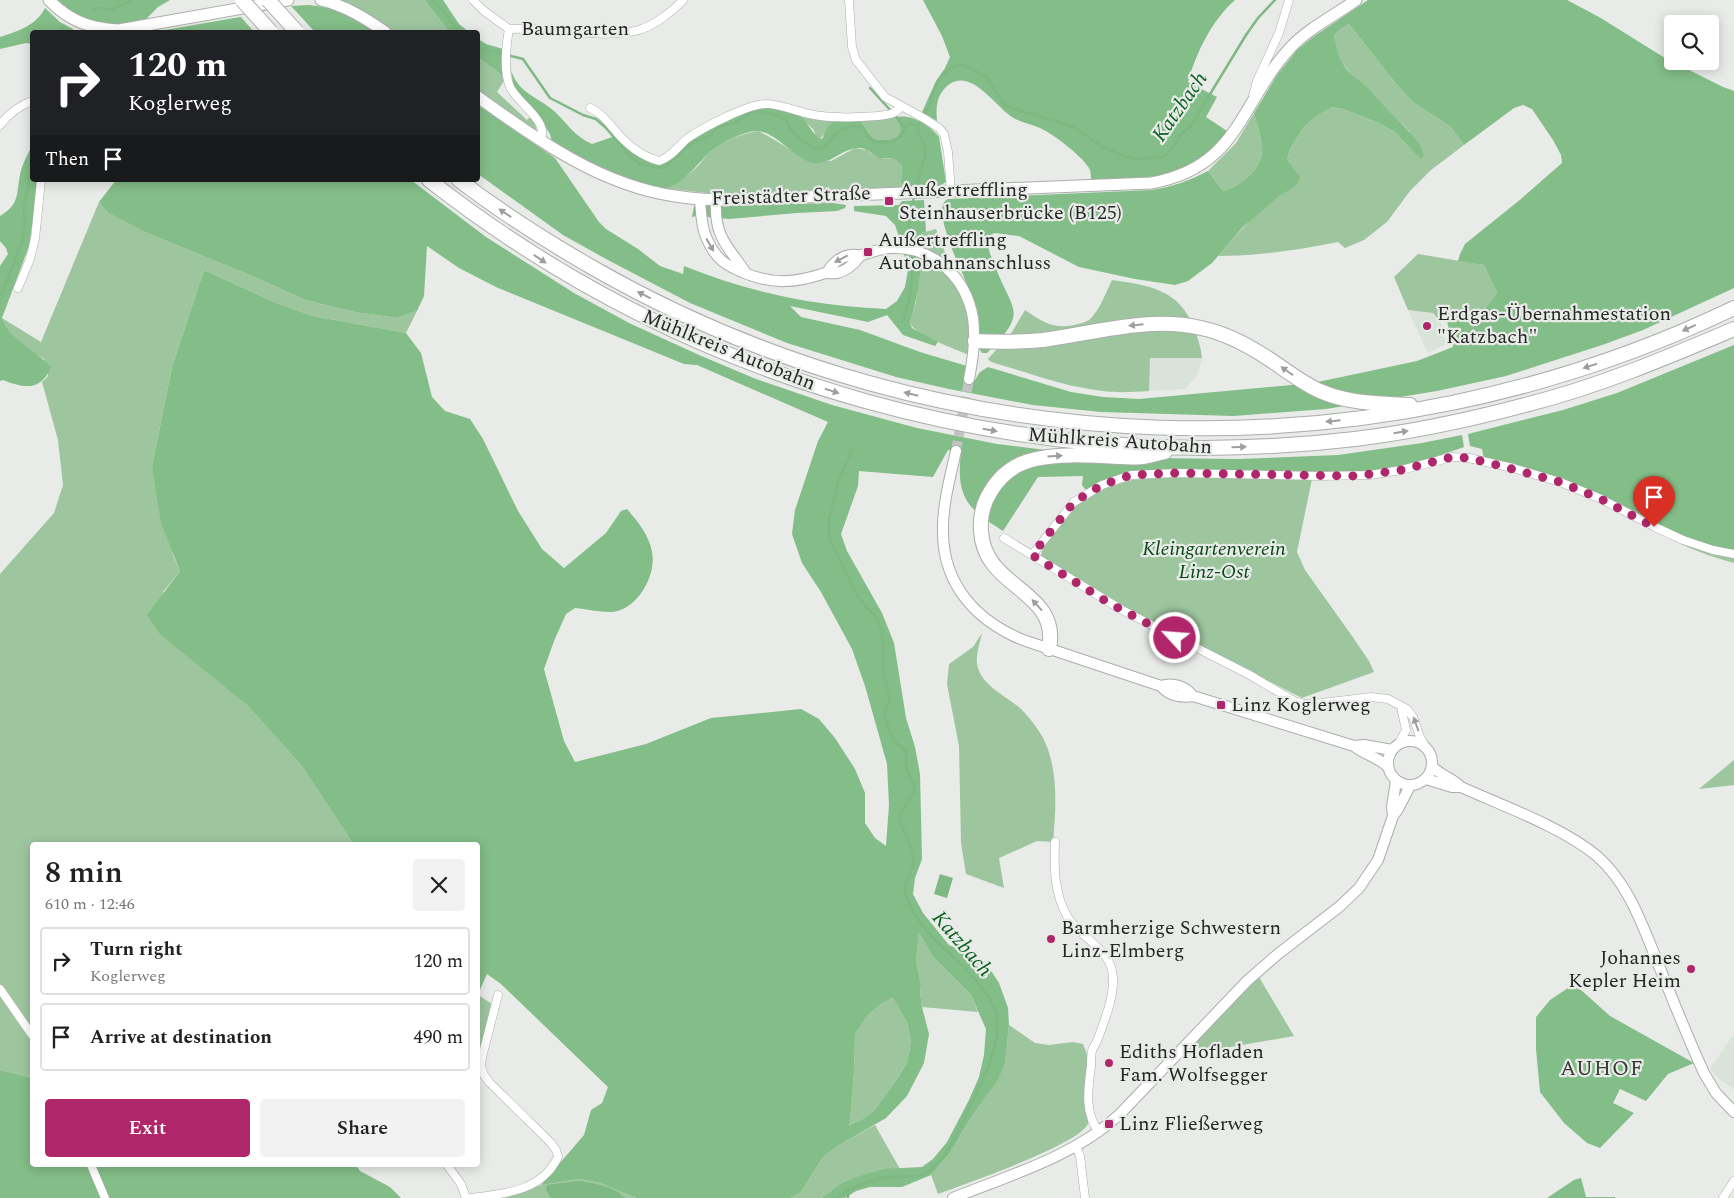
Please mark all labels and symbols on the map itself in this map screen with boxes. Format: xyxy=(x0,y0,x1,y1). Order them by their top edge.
street label: Baumgarten xyxy=(521,14,629,44)
water label: Katzbach xyxy=(1144,65,1216,149)
place label: Außertreffling Steinhauserbrücke (B125) xyxy=(899,175,1122,228)
street label: Freistädter Straße xyxy=(711,178,871,214)
marker: Außertreffling Steinhauserbrücke (B125) xyxy=(883,195,895,207)
one-way arrow xyxy=(498,208,511,217)
place label: Außertreffling Autobahnanschluss xyxy=(878,225,1051,278)
one-way arrow xyxy=(706,238,715,251)
marker: Außertreffling Autobahnanschluss xyxy=(862,246,874,258)
one-way arrow xyxy=(533,254,547,263)
one-way arrow xyxy=(834,255,849,263)
one-way arrow xyxy=(637,291,651,299)
place label: Erdgas-Übernahmestation "Katzbach" xyxy=(1437,299,1671,352)
street label: Mühlkreis Autobahn xyxy=(638,302,820,398)
marker: Erdgas-Übernahmestation "Katzbach" xyxy=(1421,320,1433,332)
one-way arrow xyxy=(1127,321,1143,329)
one-way arrow xyxy=(1682,324,1696,332)
one-way arrow xyxy=(1583,363,1598,370)
one-way arrow xyxy=(1280,366,1293,376)
one-way arrow xyxy=(825,388,840,396)
one-way arrow xyxy=(903,390,918,398)
one-way arrow xyxy=(1325,417,1341,425)
street label: Mühlkreis Autobahn xyxy=(1027,420,1213,462)
one-way arrow xyxy=(982,426,998,434)
one-way arrow xyxy=(1393,427,1409,435)
one-way arrow xyxy=(1231,443,1247,451)
one-way arrow xyxy=(1048,452,1064,460)
pin xyxy=(1633,476,1675,527)
park label: Kleingartenverein Linz-Ost xyxy=(1142,534,1286,587)
one-way arrow xyxy=(1031,599,1043,611)
position arrow xyxy=(1148,611,1200,663)
place label: Linz Koglerweg xyxy=(1231,690,1371,720)
marker: Linz Koglerweg xyxy=(1215,699,1227,711)
one-way arrow xyxy=(1412,716,1420,731)
water label: Katzbach xyxy=(924,904,1000,985)
place label: Barmherzige Schwestern Linz-Elmberg xyxy=(1061,913,1281,966)
marker: Barmherzige Schwestern Linz-Elmberg xyxy=(1045,933,1057,945)
place label: Johannes Kepler Heim xyxy=(1568,943,1681,996)
marker: Johannes Kepler Heim xyxy=(1685,963,1697,975)
place label: Ediths Hofladen Fam. Wolfsegger xyxy=(1119,1037,1268,1090)
district label: AUHOF xyxy=(1560,1053,1644,1085)
marker: Ediths Hofladen Fam. Wolfsegger xyxy=(1103,1057,1115,1069)
place label: Linz Fließerweg xyxy=(1119,1109,1263,1139)
marker: Linz Fließerweg xyxy=(1103,1118,1115,1130)

